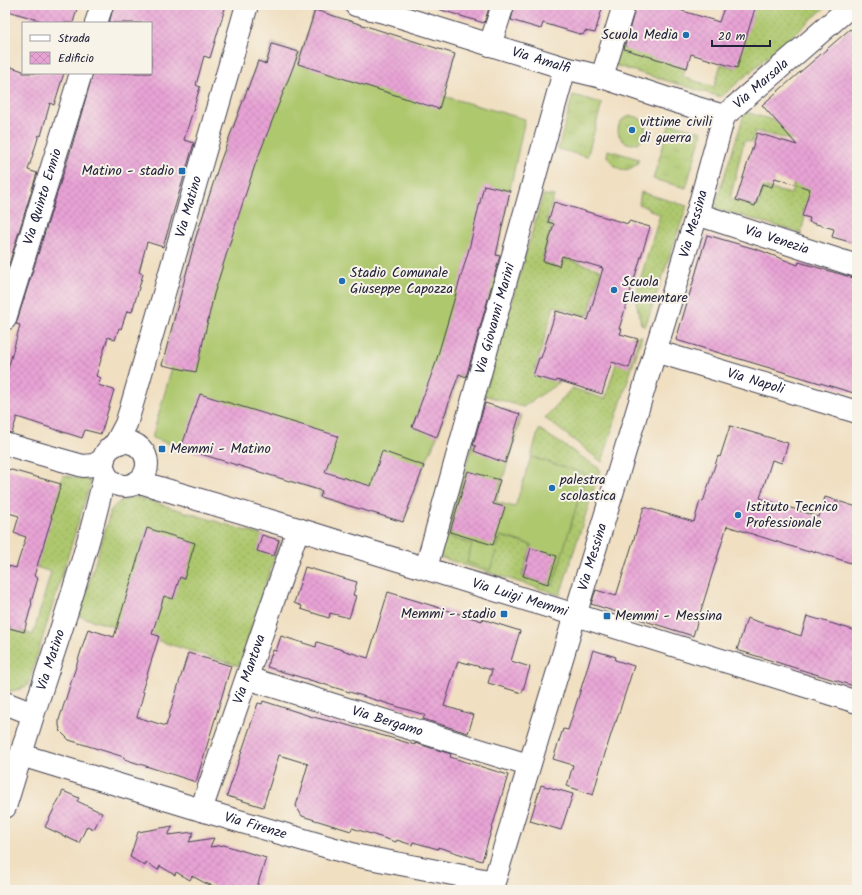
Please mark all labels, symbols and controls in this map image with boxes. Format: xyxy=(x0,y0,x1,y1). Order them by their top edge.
legend xyxy=(22,22,152,74)
scale bar xyxy=(712,22,770,48)
place label: Scuola Media xyxy=(601,24,678,46)
text: 20 m xyxy=(718,27,746,46)
text: Strada xyxy=(58,29,91,48)
marker: Scuola Media xyxy=(681,30,691,40)
street label: Via Amalfi xyxy=(509,41,573,80)
text: Edificio xyxy=(58,49,94,68)
street label: Via Marsala xyxy=(728,53,794,114)
place label: vittime civili di guerra xyxy=(640,111,713,149)
marker: vittime civili di guerra xyxy=(627,125,637,135)
street label: Via Quinto Ennio xyxy=(18,146,68,248)
place label: Matino - stadio xyxy=(82,160,174,182)
marker: Matino - stadio xyxy=(177,166,187,176)
street label: Via Matino xyxy=(170,173,208,240)
street label: Via Messina xyxy=(673,188,714,261)
street label: Via Venezia xyxy=(742,219,812,261)
street label: Via Giovanni Marini xyxy=(469,260,521,376)
place label: Stadio Comunale Giuseppe Capozza xyxy=(350,262,453,300)
place label: Scuola Elementare xyxy=(622,271,688,309)
marker: Stadio Comunale Giuseppe Capozza xyxy=(337,276,347,286)
marker: Scuola Elementare xyxy=(609,285,619,295)
street label: Via Napoli xyxy=(724,362,788,401)
place label: Memmi - Matino xyxy=(170,438,271,460)
marker: Memmi - Matino xyxy=(157,444,167,454)
place label: palestra scolastica xyxy=(559,469,616,507)
marker: palestra scolastica xyxy=(547,483,557,493)
place label: Istituto Tecnico Professionale xyxy=(746,496,838,534)
marker: Istituto Tecnico Professionale xyxy=(733,510,743,520)
street label: Via Messina xyxy=(572,520,613,593)
street label: Via Luigi Memmi xyxy=(469,572,571,623)
place label: Memmi - stadio xyxy=(401,603,496,625)
place label: Memmi - Messina xyxy=(615,605,722,627)
marker: Memmi - stadio xyxy=(499,609,509,619)
marker: Memmi - Messina xyxy=(602,611,612,621)
street label: Via Matino xyxy=(31,627,71,694)
street label: Via Mantova xyxy=(227,631,272,707)
street label: Via Bergamo xyxy=(349,700,426,743)
street label: Via Firenze xyxy=(221,806,290,846)

